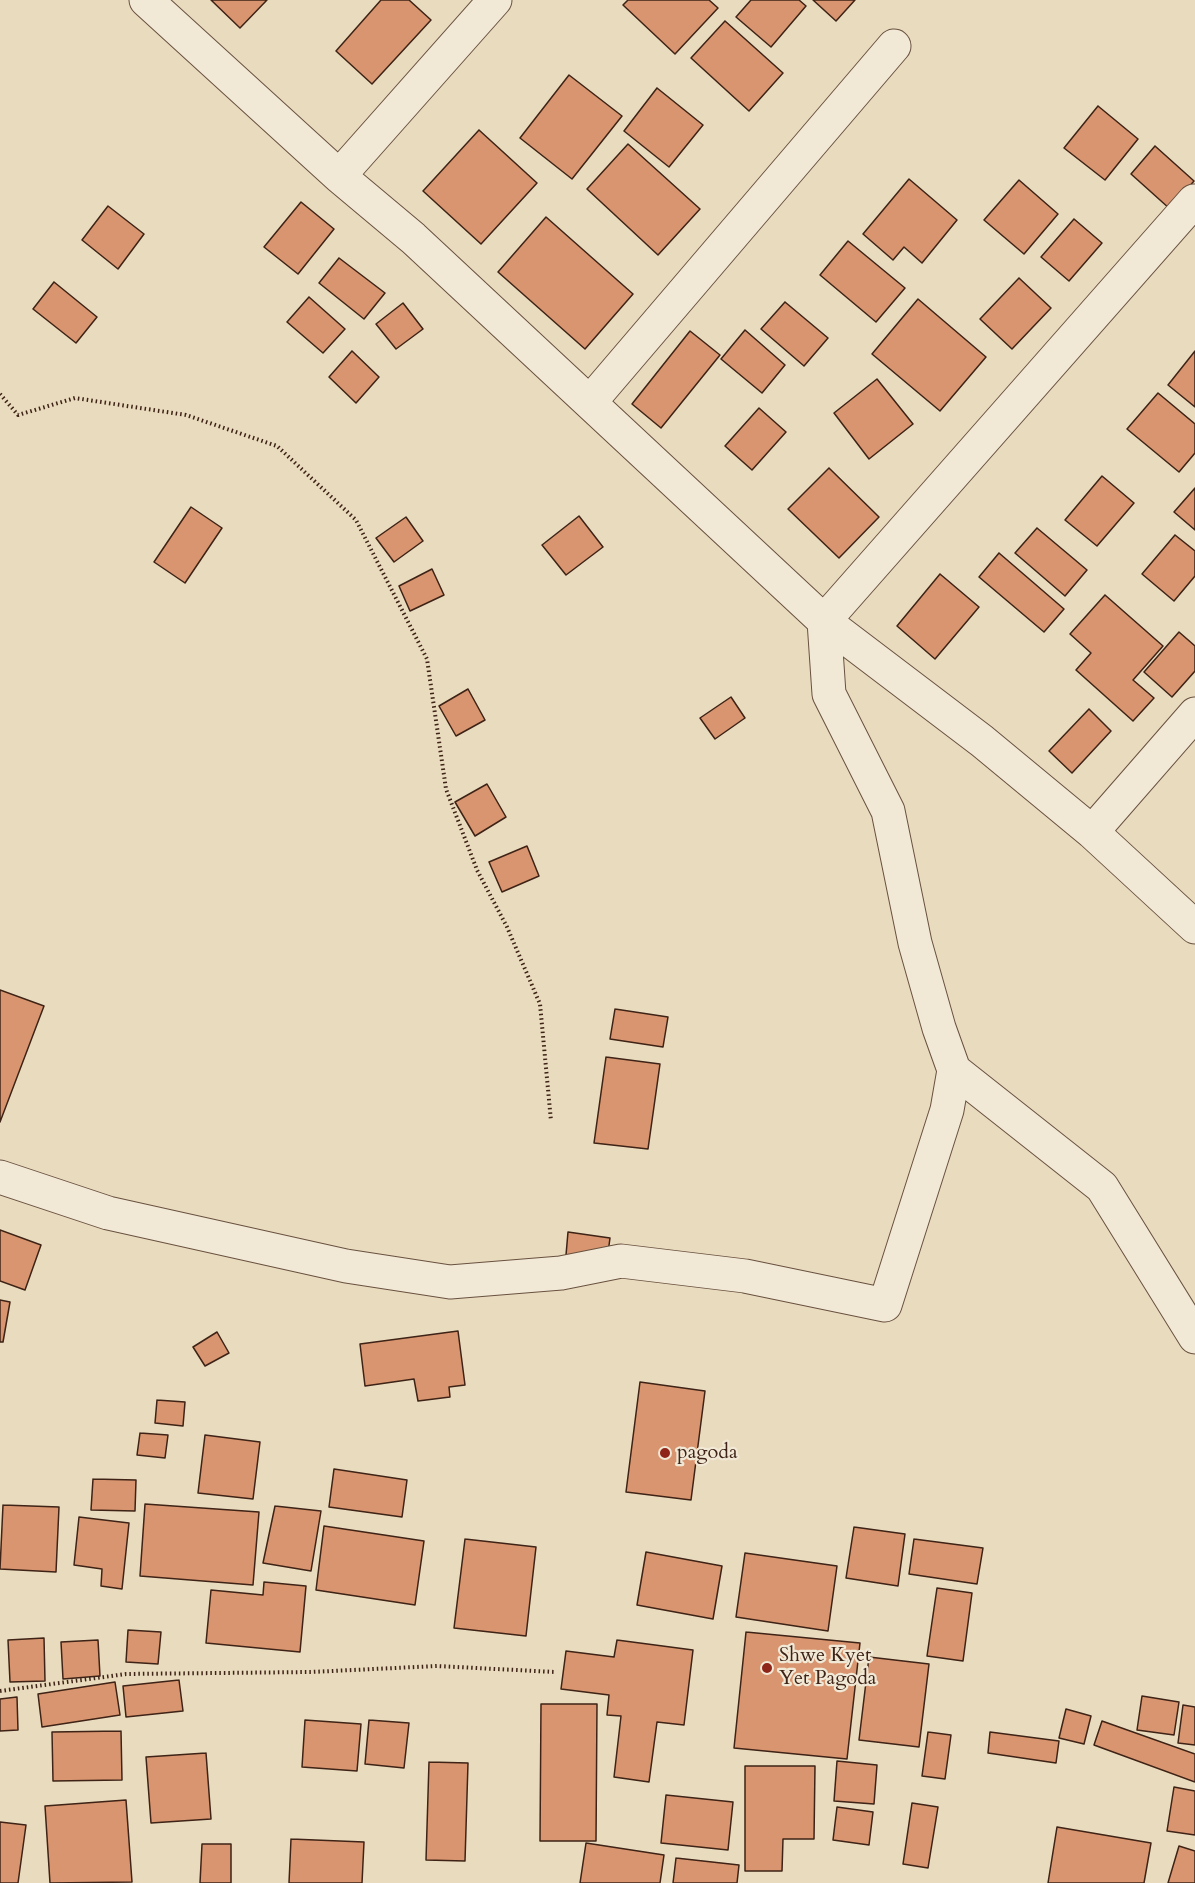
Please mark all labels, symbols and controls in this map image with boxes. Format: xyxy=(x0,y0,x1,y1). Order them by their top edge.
place label: pagoda xyxy=(677,1441,738,1465)
marker: pagoda xyxy=(658,1446,672,1460)
place label: Shwe Kyet Yet Pagoda xyxy=(779,1644,876,1691)
marker: Shwe Kyet Yet Pagoda xyxy=(760,1661,774,1675)

